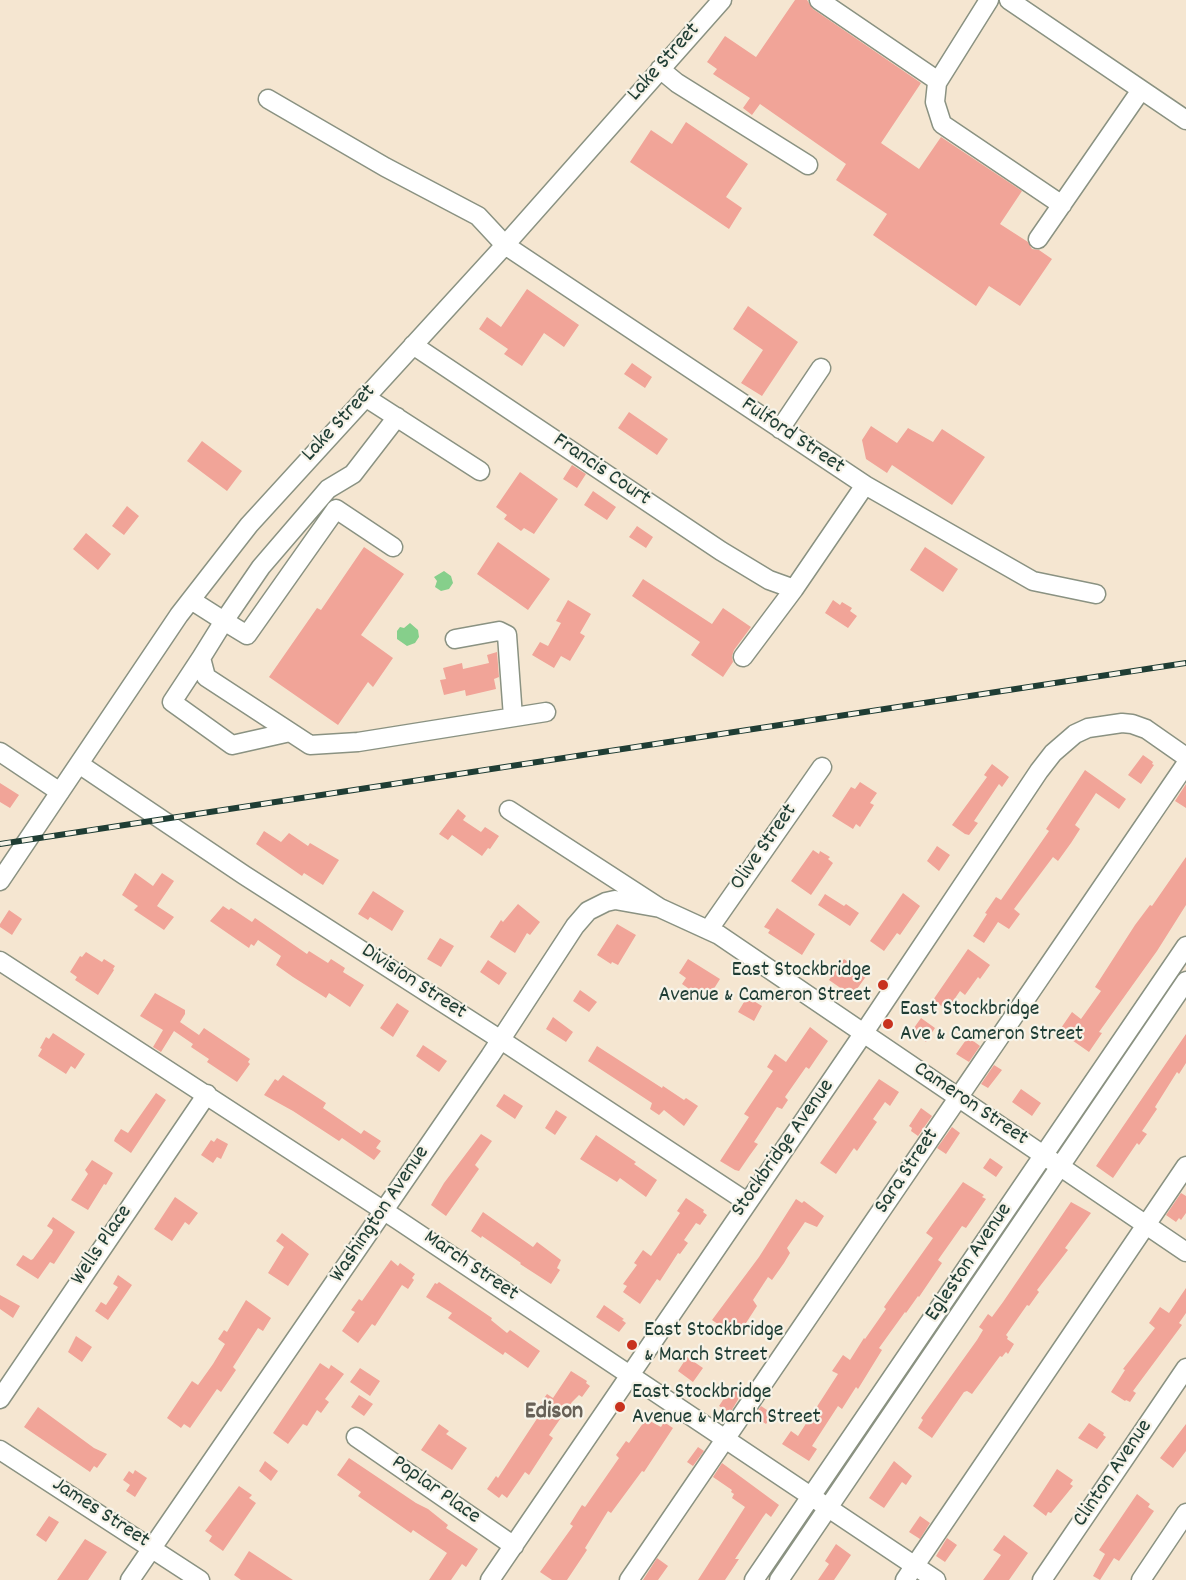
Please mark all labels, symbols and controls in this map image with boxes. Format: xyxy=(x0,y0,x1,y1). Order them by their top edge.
street label: Lake Street xyxy=(623,18,707,108)
street label: Lake Street xyxy=(297,380,383,468)
street label: Fulford Street xyxy=(735,393,849,481)
street label: Francis Court xyxy=(547,429,655,513)
street label: Olive Street xyxy=(726,800,804,896)
street label: Division Street xyxy=(355,939,471,1027)
place label: East Stockbridge Avenue & Cameron Street xyxy=(658,959,871,1010)
marker: East Stockbridge Avenue & Cameron Street xyxy=(876,978,890,992)
place label: East Stockbridge Ave & Cameron Street xyxy=(900,998,1083,1050)
marker: East Stockbridge Ave & Cameron Street xyxy=(881,1017,895,1031)
street label: Cameron Street xyxy=(908,1057,1032,1153)
street label: Stockbridge Avenue xyxy=(727,1075,841,1223)
street label: Sara Street xyxy=(870,1124,946,1220)
street label: Washington Avenue xyxy=(325,1142,437,1288)
street label: Egleston Avenue xyxy=(921,1199,1019,1327)
street label: Wells Place xyxy=(67,1201,139,1291)
street label: March Street xyxy=(418,1226,522,1308)
place label: East Stockbridge & March Street xyxy=(644,1319,784,1370)
marker: East Stockbridge & March Street xyxy=(625,1338,639,1352)
place label: East Stockbridge Avenue & March Street xyxy=(632,1381,821,1432)
district label: Edison xyxy=(525,1400,583,1428)
marker: East Stockbridge Avenue & March Street xyxy=(613,1400,627,1414)
street label: Clinton Avenue xyxy=(1068,1415,1160,1533)
street label: Poplar Place xyxy=(385,1451,485,1531)
street label: James Street xyxy=(46,1473,154,1555)

